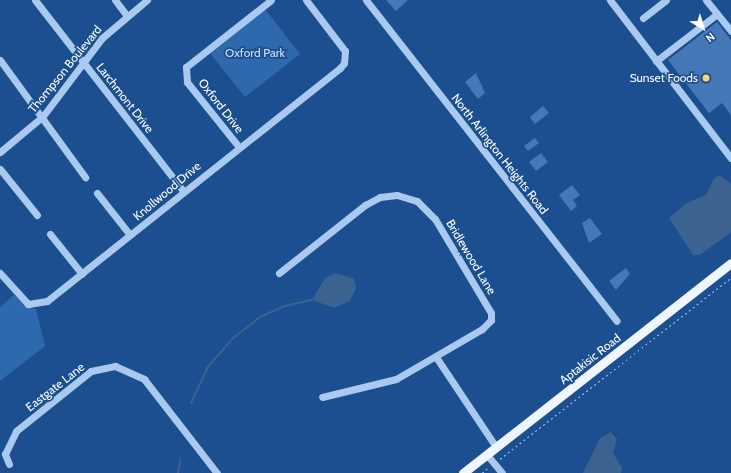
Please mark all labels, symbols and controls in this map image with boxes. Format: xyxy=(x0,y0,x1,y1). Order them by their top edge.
north arrow xyxy=(683,8,723,48)
street label: Thompson Boulevard xyxy=(25,22,105,116)
text: N xyxy=(703,30,718,45)
park label: Oxford Park xyxy=(225,46,285,60)
street label: Larchmont Drive xyxy=(93,60,157,136)
place label: Sunset Foods xyxy=(630,71,698,85)
marker: Sunset Foods xyxy=(701,73,711,83)
street label: Oxford Drive xyxy=(195,76,247,136)
street label: North Arlington Heights Road xyxy=(449,91,551,217)
street label: Knollwood Drive xyxy=(130,159,204,223)
street label: Bridlewood Lane xyxy=(443,217,499,297)
street label: Aptakisic Road xyxy=(557,331,623,387)
street label: Eastgate Lane xyxy=(23,360,87,414)

